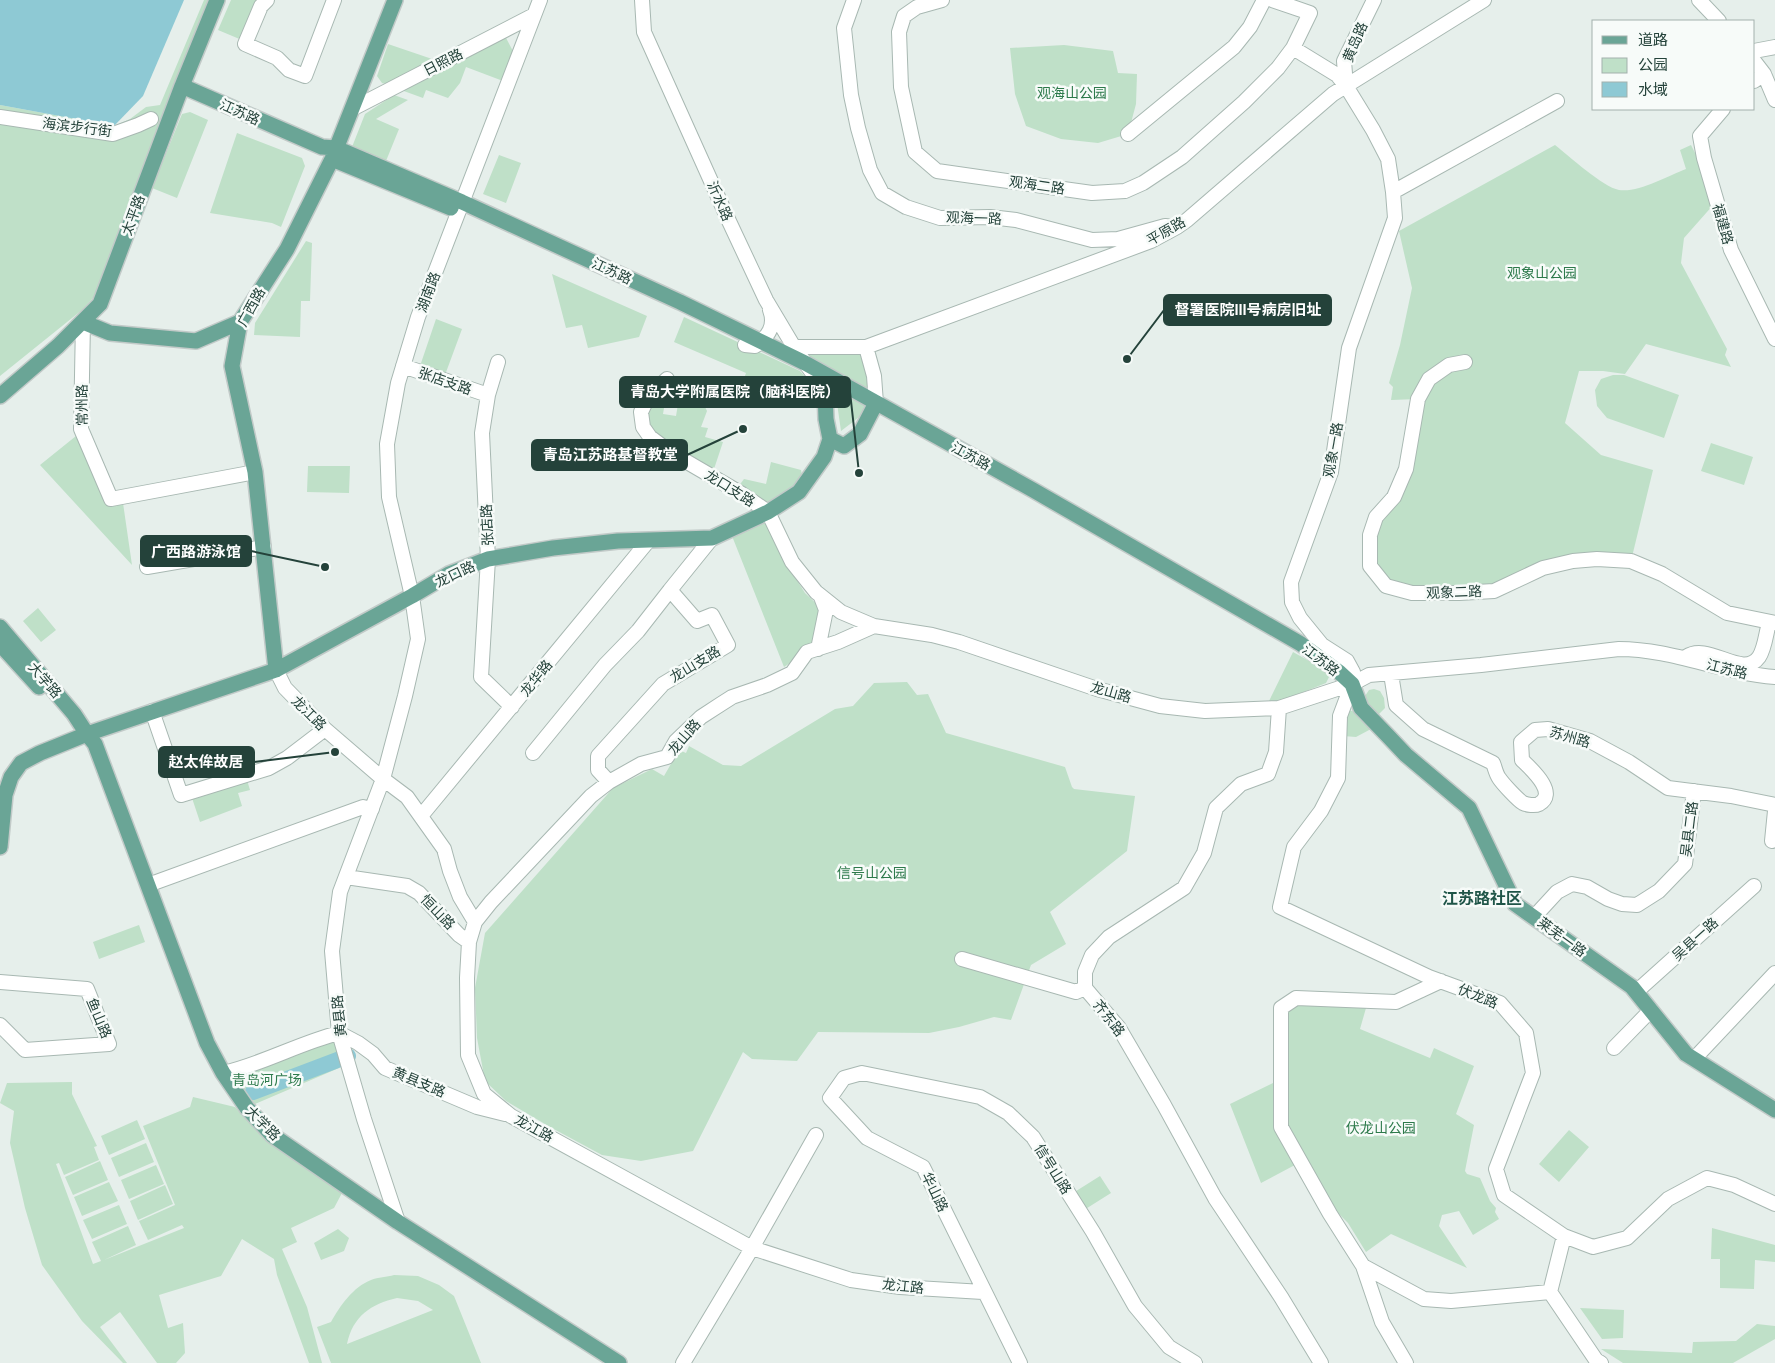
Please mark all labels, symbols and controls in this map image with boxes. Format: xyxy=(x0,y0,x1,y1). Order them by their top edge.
street label: 黄岛路 xyxy=(1339,19,1371,65)
legend xyxy=(1592,20,1755,110)
text: 道路 xyxy=(1638,30,1668,50)
street label: 日照路 xyxy=(420,44,466,80)
text: 公园 xyxy=(1638,55,1668,75)
text: 水域 xyxy=(1638,80,1668,100)
park label: 观海山公园 xyxy=(1037,84,1107,102)
street label: 江苏路 xyxy=(217,95,263,129)
street label: 海滨步行街 xyxy=(41,114,113,140)
street label: 观海二路 xyxy=(1008,172,1066,198)
street label: 沂水路 xyxy=(703,178,737,224)
street label: 太平路 xyxy=(117,192,149,238)
street label: 福建路 xyxy=(1709,201,1737,247)
street label: 观海一路 xyxy=(946,208,1002,228)
street label: 平原路 xyxy=(1143,213,1189,249)
street label: 江苏路 xyxy=(589,254,635,288)
park label: 观象山公园 xyxy=(1507,264,1577,282)
street label: 湖南路 xyxy=(412,269,444,315)
street label: 广西路 xyxy=(233,284,269,330)
callout: 督署医院III号病房旧址 xyxy=(1164,295,1331,325)
text: 督署医院III号病房旧址 xyxy=(1174,300,1322,320)
street label: 张店支路 xyxy=(416,363,474,399)
callout: 青岛大学附属医院（脑科医院） xyxy=(620,377,850,407)
text: 青岛大学附属医院（脑科医院） xyxy=(630,382,840,402)
street label: 常州路 xyxy=(73,384,91,426)
street label: 观象一路 xyxy=(1319,421,1347,479)
street label: 江苏路 xyxy=(948,438,994,474)
callout: 青岛江苏路基督教堂 xyxy=(532,440,687,470)
text: 青岛江苏路基督教堂 xyxy=(542,445,678,465)
street label: 龙口支路 xyxy=(701,466,759,510)
street label: 张店路 xyxy=(477,504,497,546)
callout: 广西路游泳馆 xyxy=(141,536,251,566)
text: 广西路游泳馆 xyxy=(151,542,241,562)
street label: 龙口路 xyxy=(432,557,478,591)
street label: 观象二路 xyxy=(1426,582,1482,602)
street label: 江苏路 xyxy=(1299,640,1343,680)
street label: 龙山支路 xyxy=(666,642,724,686)
street label: 江苏路 xyxy=(1704,655,1750,683)
street label: 龙华路 xyxy=(516,656,556,700)
street label: 大学路 xyxy=(24,658,66,702)
street label: 龙山路 xyxy=(1088,678,1134,706)
street label: 龙江路 xyxy=(288,692,330,734)
street label: 龙山路 xyxy=(663,715,705,759)
street label: 苏州路 xyxy=(1547,723,1593,751)
callout: 赵太侔故居 xyxy=(159,747,254,777)
text: 赵太侔故居 xyxy=(168,752,244,772)
street label: 吴县二路 xyxy=(1677,800,1701,858)
park label: 信号山公园 xyxy=(837,864,907,882)
district label: 江苏路社区 xyxy=(1442,888,1522,909)
street label: 恒山路 xyxy=(417,891,459,933)
street label: 莱芜一路 xyxy=(1534,913,1590,961)
street label: 吴县一路 xyxy=(1668,914,1722,964)
street label: 伏龙路 xyxy=(1455,980,1501,1012)
street label: 黄县路 xyxy=(328,994,350,1038)
street label: 鱼山路 xyxy=(83,995,115,1041)
street label: 齐东路 xyxy=(1089,996,1129,1040)
street label: 黄县支路 xyxy=(390,1063,448,1101)
park label: 青岛河广场 xyxy=(232,1071,302,1089)
street label: 大学路 xyxy=(242,1102,284,1144)
street label: 龙江路 xyxy=(511,1110,557,1146)
park label: 伏龙山公园 xyxy=(1346,1119,1416,1137)
street label: 信号山路 xyxy=(1031,1140,1075,1198)
street label: 华山路 xyxy=(918,1169,952,1215)
street label: 龙江路 xyxy=(881,1275,925,1297)

